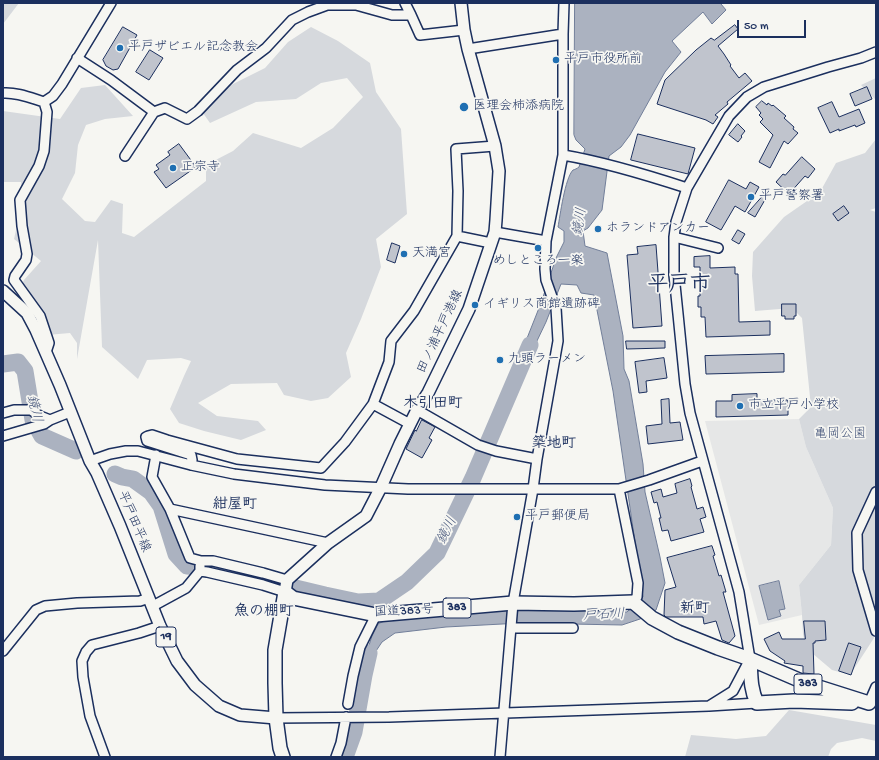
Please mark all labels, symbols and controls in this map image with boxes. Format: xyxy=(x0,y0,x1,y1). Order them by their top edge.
scale bar xyxy=(739,12,808,38)
text: 50 m xyxy=(744,20,769,34)
place label: 平戸ザビエル記念教会 xyxy=(128,40,258,56)
marker: 平戸ザビエル記念教会 xyxy=(115,43,125,53)
place label: 平戸市役所前 xyxy=(564,52,642,68)
marker: 平戸市役所前 xyxy=(551,55,561,65)
place label: 医理会柿添病院 xyxy=(473,99,564,115)
marker: 医理会柿添病院 xyxy=(458,101,470,113)
place label: 正宗寺 xyxy=(181,160,220,176)
marker: 正宗寺 xyxy=(168,163,178,173)
place label: 平戸警察署 xyxy=(759,189,824,205)
marker: 平戸警察署 xyxy=(746,192,756,202)
water label: 鏡川 xyxy=(570,207,592,237)
place label: ホランドアンカー xyxy=(606,221,710,237)
marker: ホランドアンカー xyxy=(593,224,603,234)
marker: めしところ一楽 xyxy=(533,243,543,253)
place label: 天満宮 xyxy=(412,246,451,262)
marker: 天満宮 xyxy=(399,249,409,259)
place label: めしところ一楽 xyxy=(493,254,583,270)
district label: 平戸市 xyxy=(648,274,710,300)
street label: 田ノ浦平戸港線 xyxy=(415,287,467,377)
place label: イギリス商館遺跡碑 xyxy=(483,297,600,313)
marker: イギリス商館遺跡碑 xyxy=(470,300,480,310)
place label: 九頭ラーメン xyxy=(508,352,586,368)
marker: 九頭ラーメン xyxy=(495,355,505,365)
water label: 鏡川 xyxy=(22,393,44,425)
district label: 木引田町 xyxy=(403,396,463,414)
place label: 市立平戸小学校 xyxy=(748,398,839,414)
marker: 市立平戸小学校 xyxy=(735,401,745,411)
park label: 亀岡公園 xyxy=(814,427,866,443)
district label: 築地町 xyxy=(532,436,576,454)
street label: 平戸田平線 xyxy=(113,489,153,555)
district label: 紺屋町 xyxy=(213,497,257,515)
place label: 平戸郵便局 xyxy=(525,509,590,525)
marker: 平戸郵便局 xyxy=(512,512,522,522)
water label: 鏡川 xyxy=(434,515,462,547)
road number: 383 xyxy=(443,598,471,618)
district label: 新町 xyxy=(680,601,710,619)
street label: 国道383号 xyxy=(374,603,434,621)
district label: 魚の棚町 xyxy=(234,604,294,622)
water label: 戸石川 xyxy=(583,607,625,625)
road number: 19 xyxy=(156,627,176,647)
road number: 383 xyxy=(794,674,822,694)

